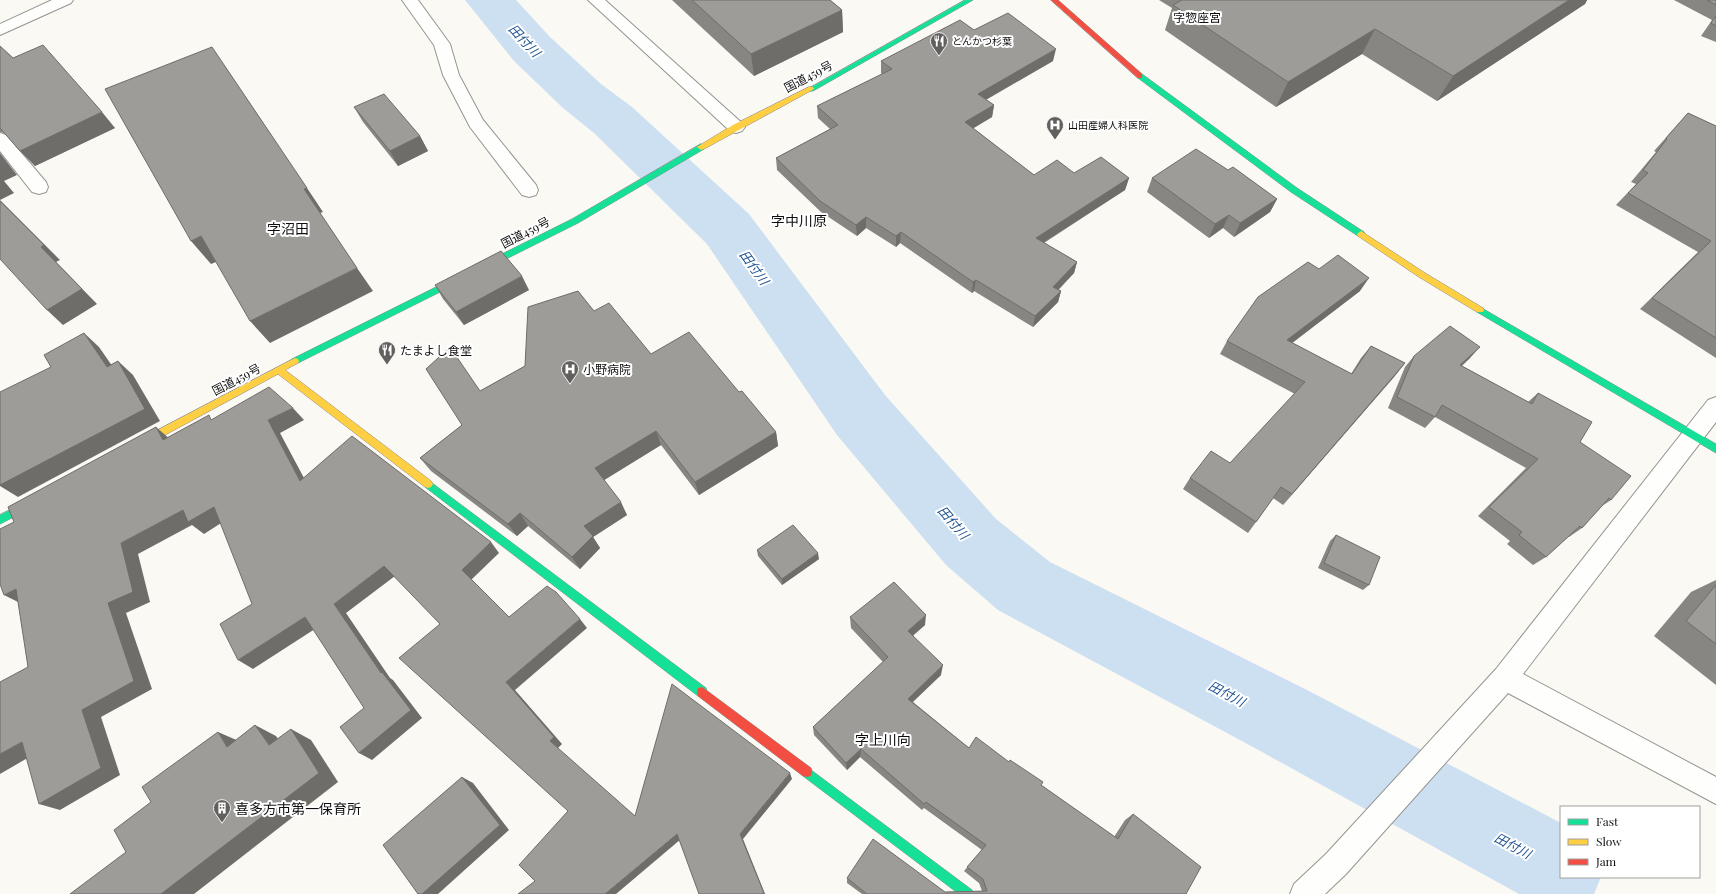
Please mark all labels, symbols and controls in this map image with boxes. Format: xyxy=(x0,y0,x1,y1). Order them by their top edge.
district label: 字惣座宮 xyxy=(1173,9,1221,25)
water label: 田付川 xyxy=(505,20,546,62)
restaurant icon: とんかつ杉葉 xyxy=(929,31,949,56)
place label: とんかつ杉葉 xyxy=(952,34,1012,48)
street label: 国道459号 xyxy=(781,56,835,96)
hospital icon: 山田産婦人科医院 xyxy=(1045,115,1065,140)
place label: 山田産婦人科医院 xyxy=(1068,118,1148,132)
district label: 字中川原 xyxy=(771,211,827,230)
street label: 国道459号 xyxy=(498,213,552,251)
district label: 字沼田 xyxy=(267,219,309,238)
water label: 田付川 xyxy=(737,246,775,289)
restaurant icon: たまよし食堂 xyxy=(377,340,397,365)
place label: たまよし食堂 xyxy=(400,342,472,358)
street label: 国道459号 xyxy=(209,359,263,399)
hospital icon: 小野病院 xyxy=(560,359,580,384)
place label: 小野病院 xyxy=(583,361,631,377)
water label: 田付川 xyxy=(935,502,975,544)
water label: 田付川 xyxy=(1206,676,1250,711)
district label: 字上川向 xyxy=(855,730,911,749)
building icon: 喜多方市第一保育所 xyxy=(212,798,232,823)
place label: 喜多方市第一保育所 xyxy=(235,799,361,818)
legend xyxy=(1560,806,1700,878)
text: Fast xyxy=(1596,813,1619,829)
water label: 田付川 xyxy=(1492,828,1536,863)
text: Slow xyxy=(1596,833,1622,849)
text: Jam xyxy=(1595,853,1617,869)

